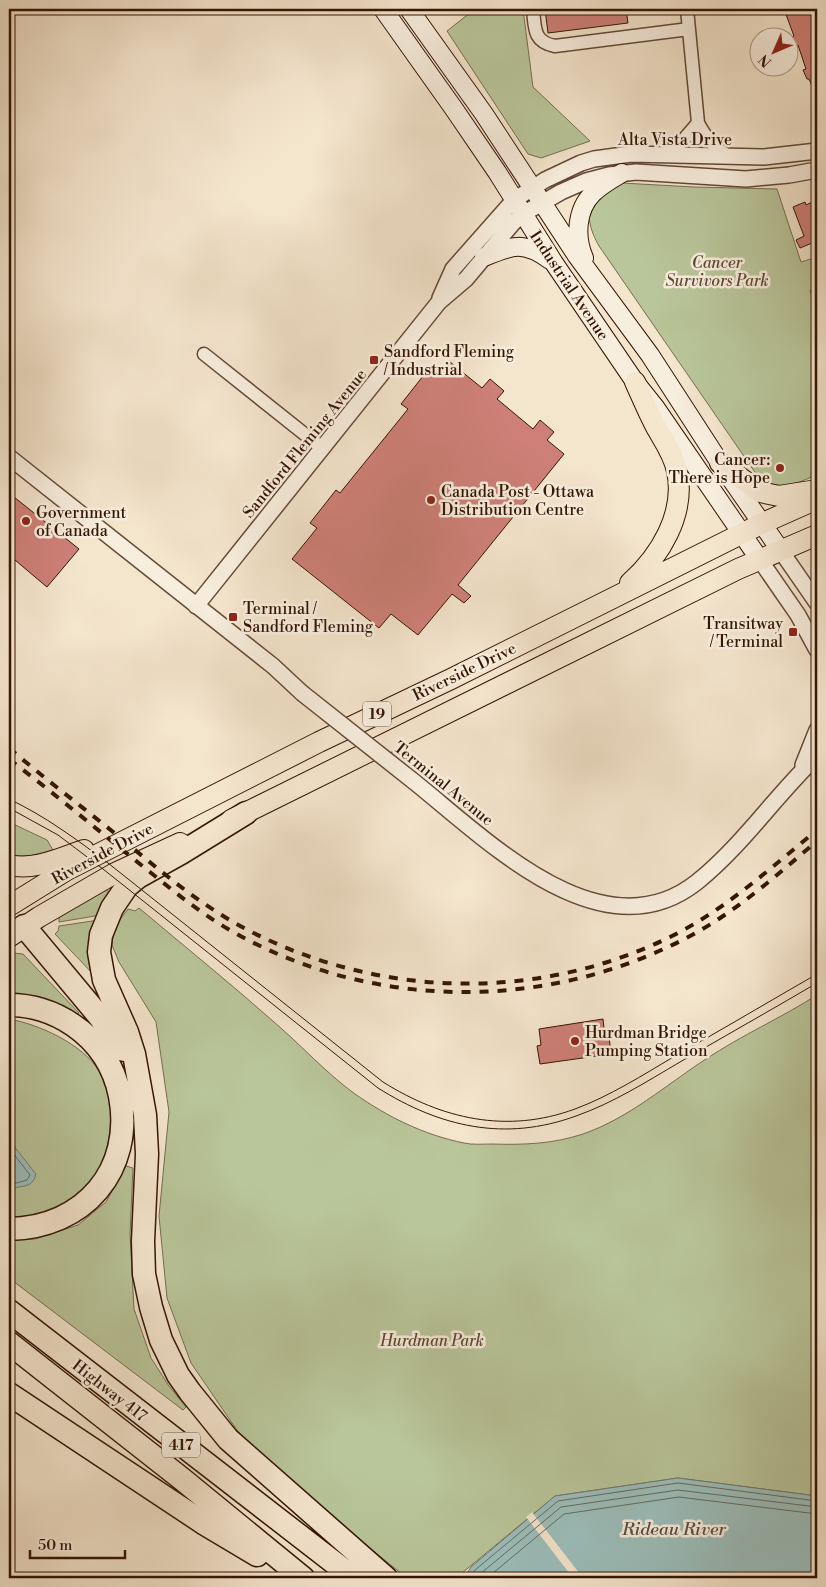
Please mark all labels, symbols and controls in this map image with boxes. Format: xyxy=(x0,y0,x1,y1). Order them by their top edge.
north arrow xyxy=(748,28,798,78)
text: N xyxy=(755,50,776,71)
street label: Alta Vista Drive xyxy=(617,130,732,150)
street label: Industrial Avenue xyxy=(525,227,613,344)
park label: Cancer Survivors Park xyxy=(665,253,769,291)
place label: Sandford Fleming / Industrial xyxy=(383,342,515,380)
marker: Sandford Fleming / Industrial xyxy=(368,354,380,366)
street label: Sandford Fleming Avenue xyxy=(238,365,371,522)
place label: Cancer: There is Hope xyxy=(669,450,770,488)
marker: Cancer: There is Hope xyxy=(774,462,786,474)
place label: Canada Post - Ottawa Distribution Centre xyxy=(441,482,595,520)
marker: Canada Post - Ottawa Distribution Centre xyxy=(425,494,437,506)
place label: Government of Canada xyxy=(36,503,127,541)
marker: Government of Canada xyxy=(20,515,32,527)
place label: Terminal / Sandford Fleming xyxy=(243,599,374,637)
marker: Terminal / Sandford Fleming xyxy=(227,611,239,623)
place label: Transitway / Terminal xyxy=(703,614,783,652)
marker: Transitway / Terminal xyxy=(787,626,799,638)
street label: Riverside Drive xyxy=(409,638,519,706)
road number: 19 xyxy=(363,702,391,726)
street label: Terminal Avenue xyxy=(389,737,497,830)
street label: Riverside Drive xyxy=(48,819,157,889)
place label: Hurdman Bridge Pumping Station xyxy=(585,1023,708,1061)
marker: Hurdman Bridge Pumping Station xyxy=(569,1035,581,1047)
park label: Hurdman Park xyxy=(379,1331,484,1351)
street label: Highway 417 xyxy=(68,1355,151,1426)
road number: 417 xyxy=(162,1432,200,1458)
water label: Rideau River xyxy=(621,1518,726,1541)
scale bar xyxy=(30,1527,125,1559)
text: 50 m xyxy=(38,1536,72,1555)

